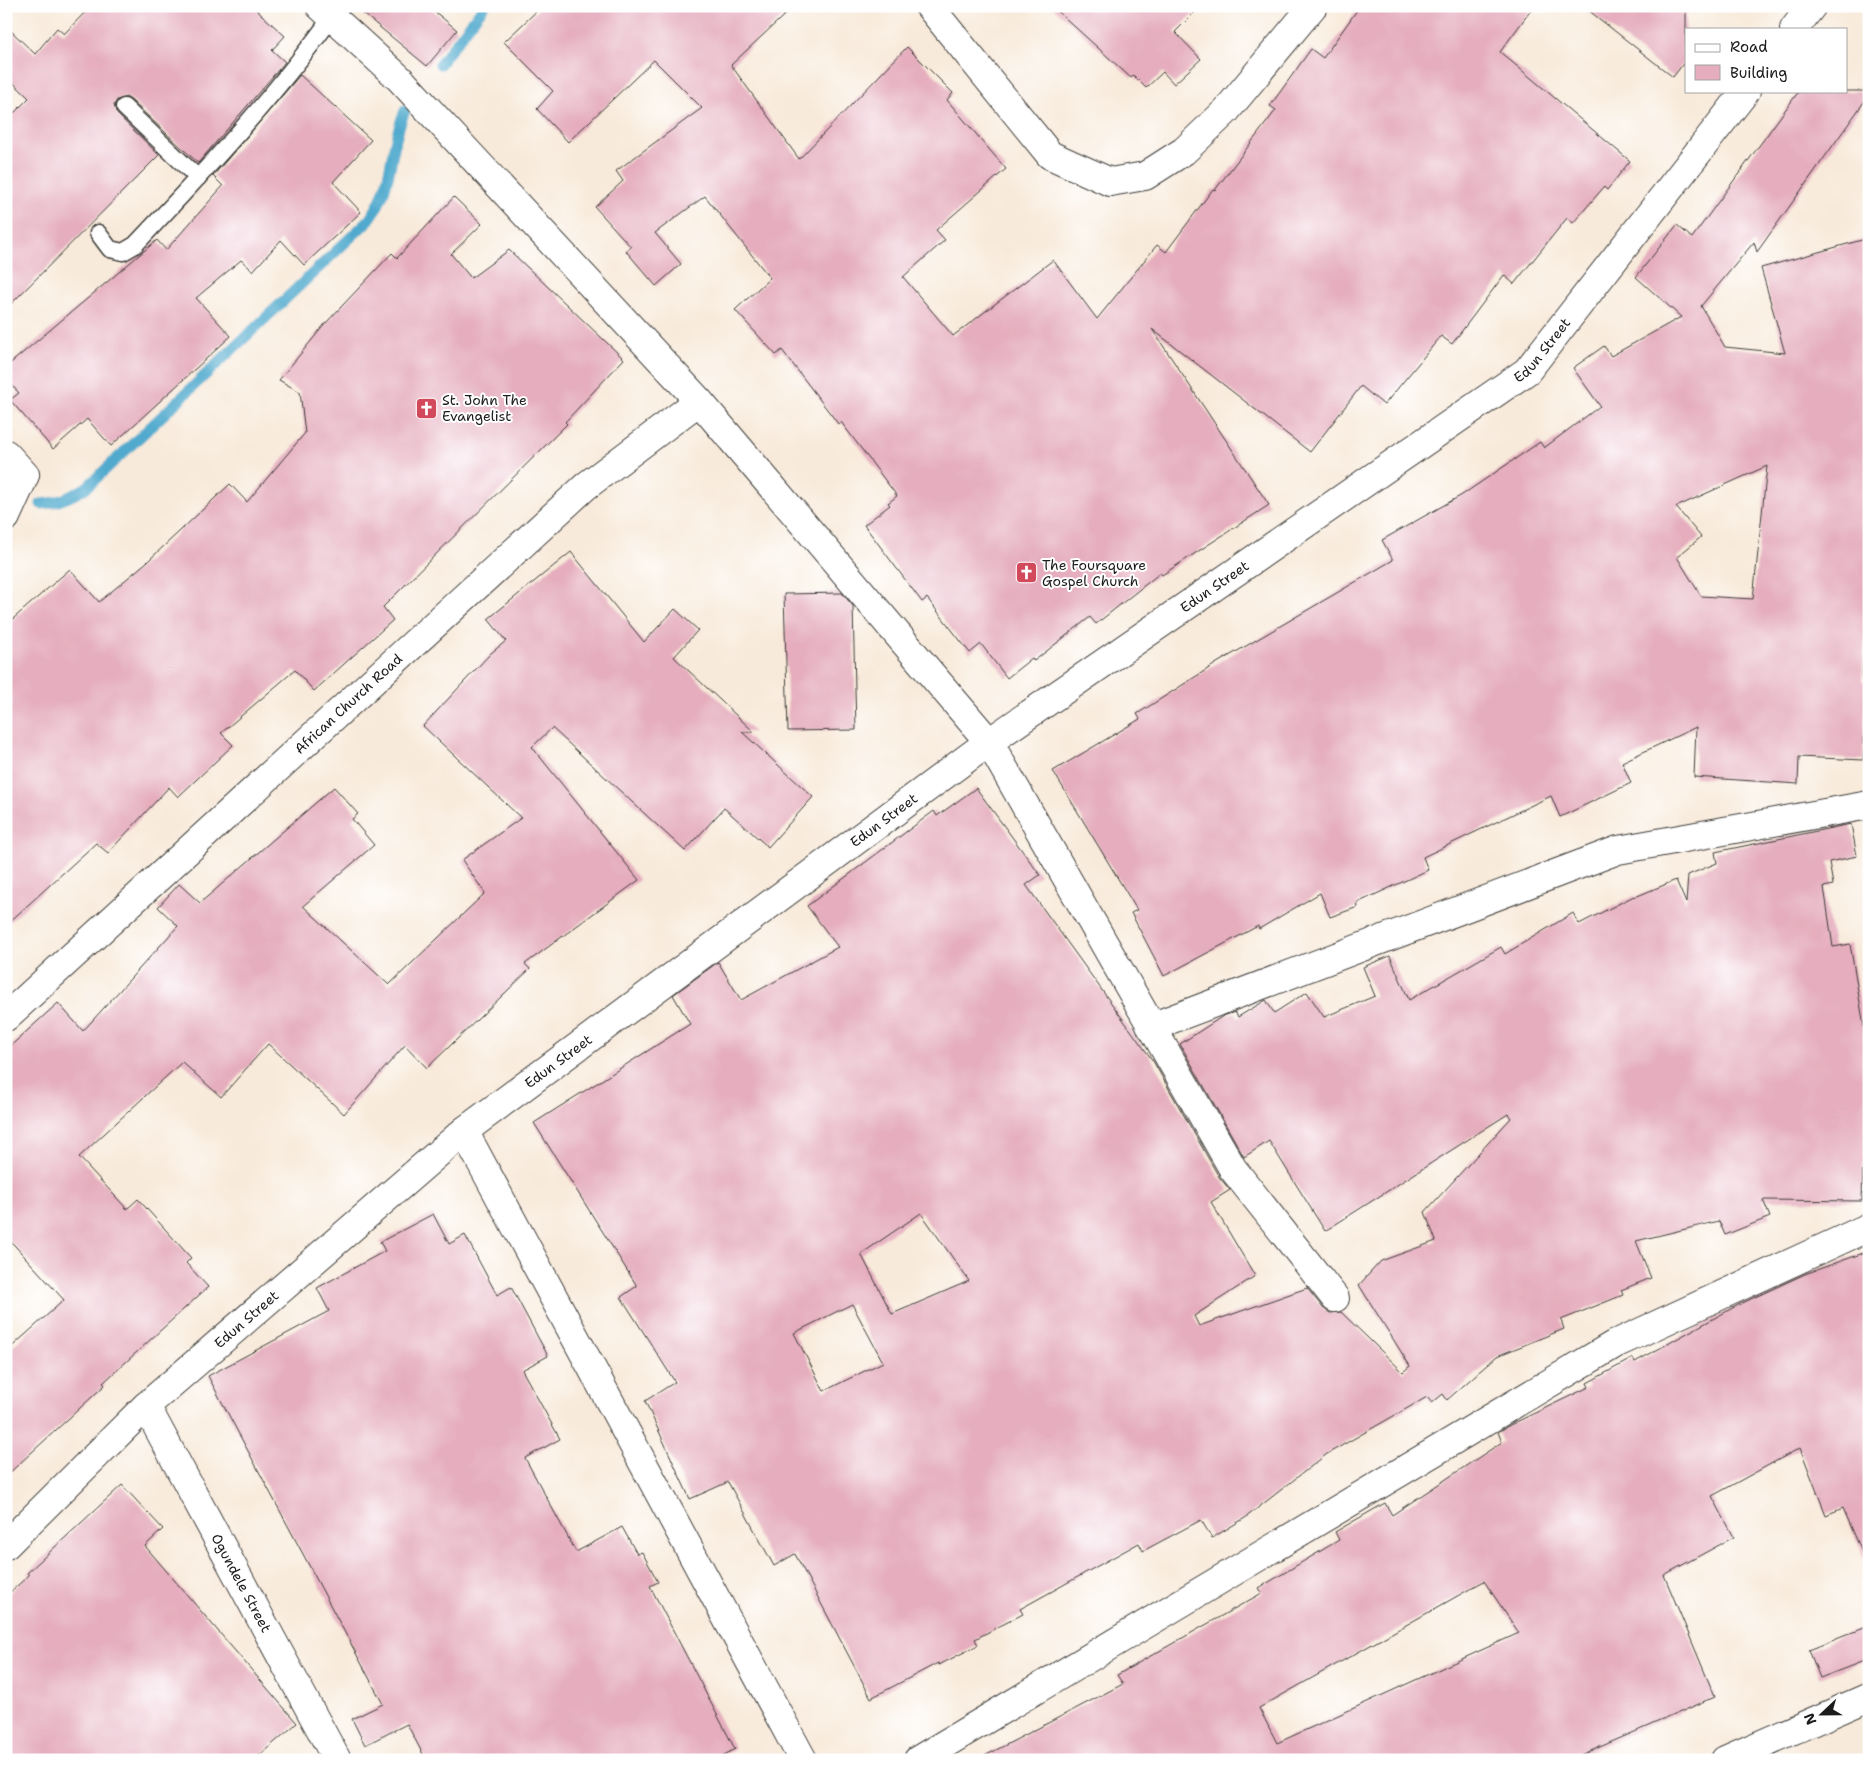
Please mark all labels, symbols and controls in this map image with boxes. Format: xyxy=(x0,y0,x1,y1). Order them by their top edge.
legend xyxy=(1685,28,1848,92)
text: Road xyxy=(1730,37,1768,57)
text: Building xyxy=(1730,63,1787,83)
street label: Edun Street xyxy=(1510,314,1574,387)
place label: St. John The Evangelist xyxy=(442,391,527,425)
church icon: St. John The Evangelist xyxy=(414,396,438,420)
place label: The Foursquare Gospel Church xyxy=(1042,556,1146,590)
street label: Edun Street xyxy=(1177,557,1252,616)
church icon: The Foursquare Gospel Church xyxy=(1014,561,1038,585)
street label: African Church Road xyxy=(290,650,406,758)
street label: Edun Street xyxy=(846,789,921,851)
street label: Edun Street xyxy=(521,1030,596,1092)
street label: Edun Street xyxy=(210,1286,282,1352)
street label: Ogundele Street xyxy=(207,1530,275,1635)
north arrow xyxy=(1798,1688,1848,1738)
text: N xyxy=(1800,1710,1820,1727)

